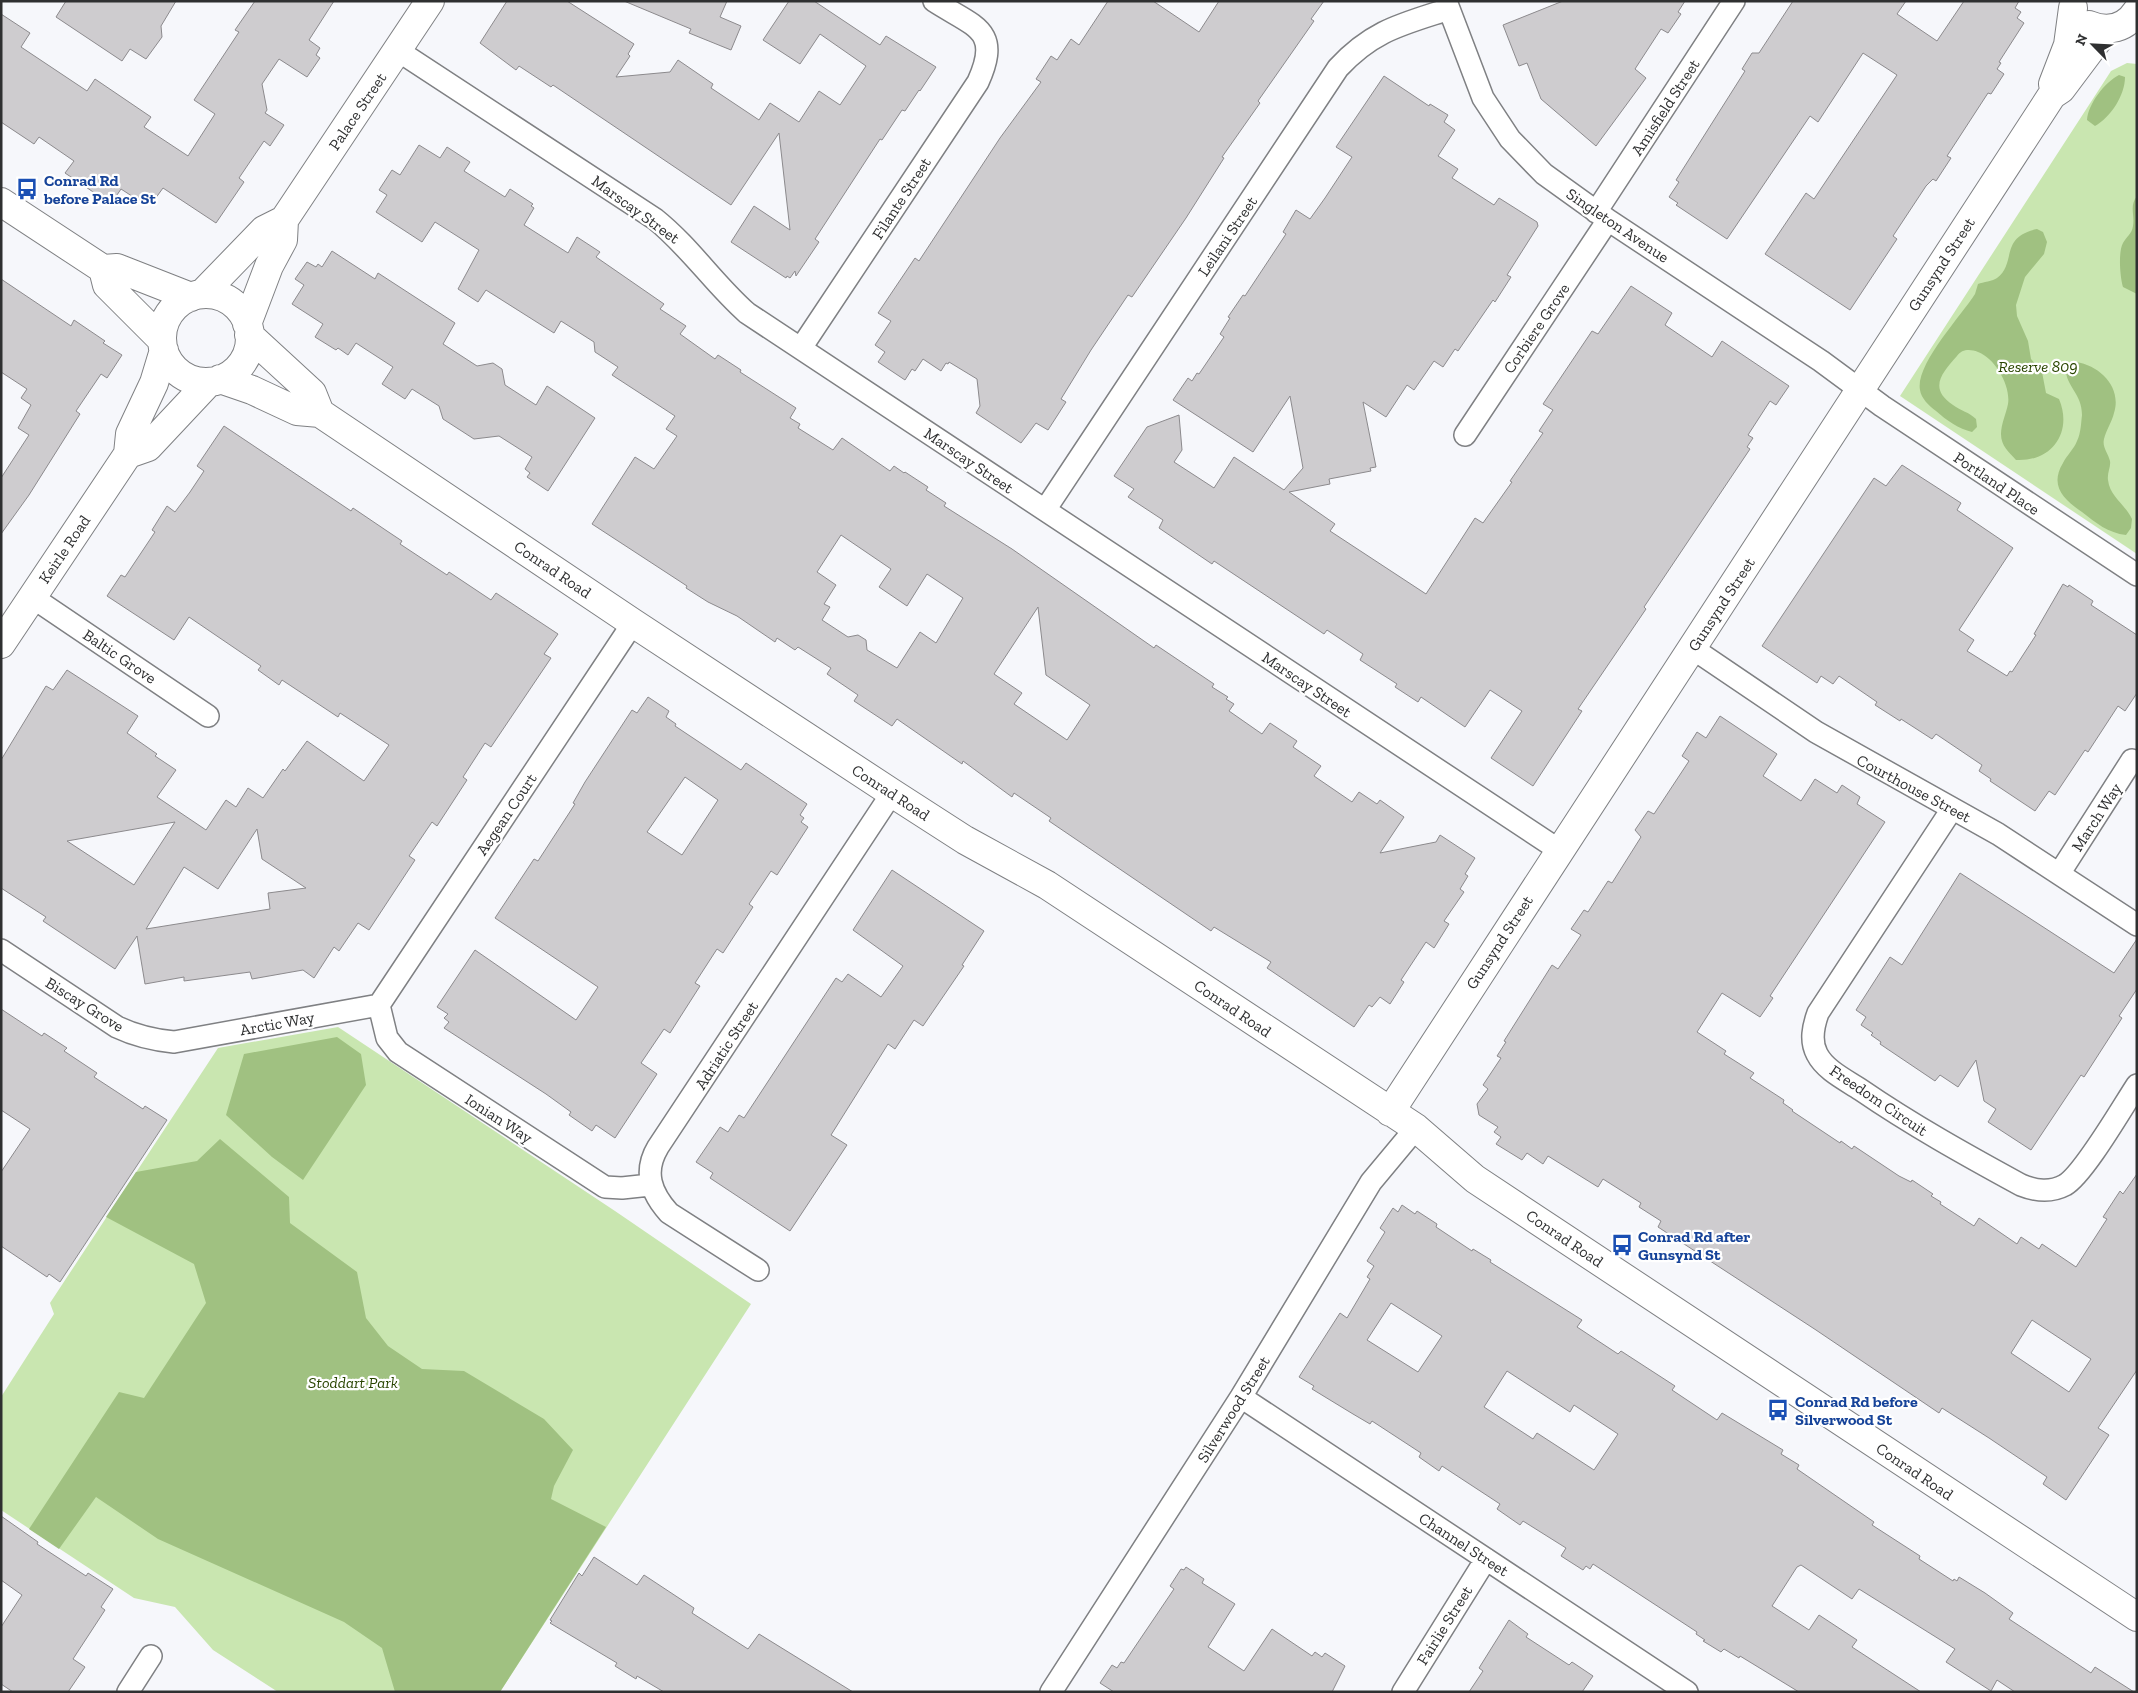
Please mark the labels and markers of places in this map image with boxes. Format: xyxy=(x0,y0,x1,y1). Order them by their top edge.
place label: Conrad Rd before Palace St xyxy=(43,171,156,208)
bus stop icon: Conrad Rd before Palace St xyxy=(14,176,40,202)
place label: Conrad Rd after Gunsynd St xyxy=(1638,1227,1750,1264)
bus stop icon: Conrad Rd after Gunsynd St xyxy=(1609,1232,1635,1258)
place label: Conrad Rd before Silverwood St xyxy=(1795,1392,1918,1429)
bus stop icon: Conrad Rd before Silverwood St xyxy=(1765,1397,1791,1423)

